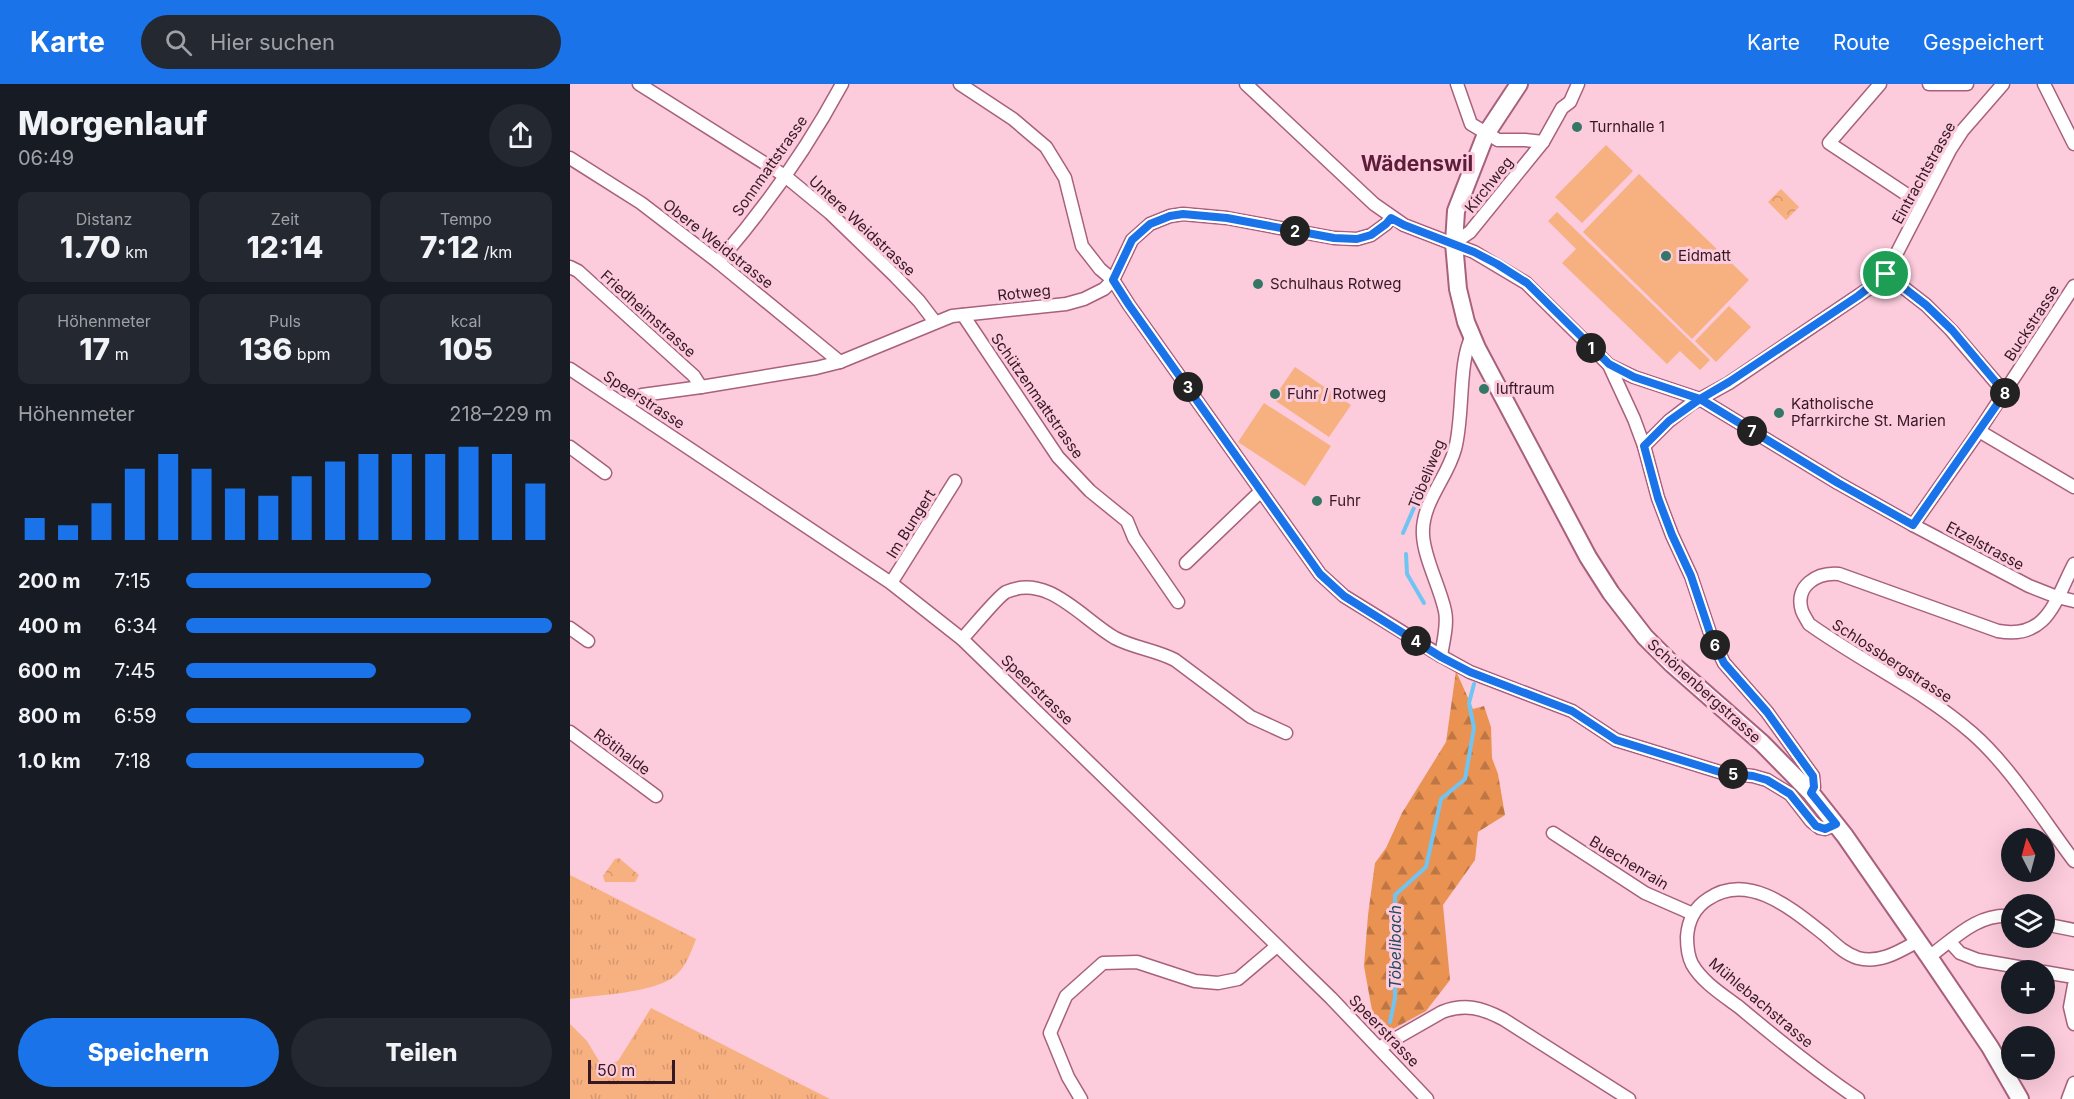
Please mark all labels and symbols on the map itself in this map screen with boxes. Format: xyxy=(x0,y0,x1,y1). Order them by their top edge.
street label: Sonnmattstrasse xyxy=(728,112,811,220)
place label: Turnhalle 1 xyxy=(1589,117,1665,136)
street label: Eintrachtstrasse xyxy=(1888,118,1960,227)
marker: Turnhalle 1 xyxy=(1570,120,1584,134)
district label: Wädenswil xyxy=(1361,151,1473,176)
street label: Kirchweg xyxy=(1460,153,1517,217)
street label: Untere Weidstrasse xyxy=(805,171,920,280)
street label: Obere Weidstrasse xyxy=(659,195,777,293)
pin: 2 xyxy=(1280,216,1310,246)
place label: Eidmatt xyxy=(1678,246,1731,265)
pin xyxy=(1860,248,1911,299)
marker: Eidmatt xyxy=(1659,249,1673,263)
street label: Friedheimstrasse xyxy=(597,266,700,361)
place label: Schulhaus Rotweg xyxy=(1270,274,1401,293)
marker: Schulhaus Rotweg xyxy=(1251,277,1265,291)
street label: Rotweg xyxy=(996,280,1052,305)
street label: Buckstrasse xyxy=(2000,281,2063,364)
street label: Schützenmattstrasse xyxy=(987,329,1088,462)
pin: 1 xyxy=(1576,333,1606,363)
street label: Speerstrasse xyxy=(600,366,689,433)
pin: 3 xyxy=(1173,372,1203,402)
pin: 8 xyxy=(1990,378,2020,408)
place label: luftraum xyxy=(1496,379,1555,398)
marker: luftraum xyxy=(1477,382,1491,396)
place label: Fuhr / Rotweg xyxy=(1287,384,1386,403)
marker: Fuhr / Rotweg xyxy=(1268,387,1282,401)
place label: Katholische Pfarrkirche St. Marien xyxy=(1791,394,1946,430)
marker: Katholische Pfarrkirche St. Marien xyxy=(1772,406,1786,420)
pin: 7 xyxy=(1737,416,1767,446)
street label: Töbeliweg xyxy=(1404,436,1449,511)
street label: Im Bungert xyxy=(882,486,939,562)
place label: Fuhr xyxy=(1329,491,1361,510)
marker: Fuhr xyxy=(1310,494,1324,508)
street label: Etzelstrasse xyxy=(1943,517,2028,574)
street label: Schlossbergstrasse xyxy=(1829,615,1956,707)
pin: 4 xyxy=(1401,626,1431,656)
pin: 6 xyxy=(1700,630,1730,660)
street label: Schönenbergstrasse xyxy=(1644,635,1765,747)
street label: Speerstrasse xyxy=(997,650,1078,729)
street label: Rötihalde xyxy=(590,724,654,779)
pin: 5 xyxy=(1718,759,1748,789)
north arrow xyxy=(2001,828,2055,882)
street label: Buechenrain xyxy=(1586,831,1672,894)
water label: Töbelibach xyxy=(1385,905,1405,989)
street label: Mühlebachstrasse xyxy=(1705,953,1817,1052)
street label: Speerstrasse xyxy=(1345,990,1424,1071)
scale bar xyxy=(588,1057,675,1084)

